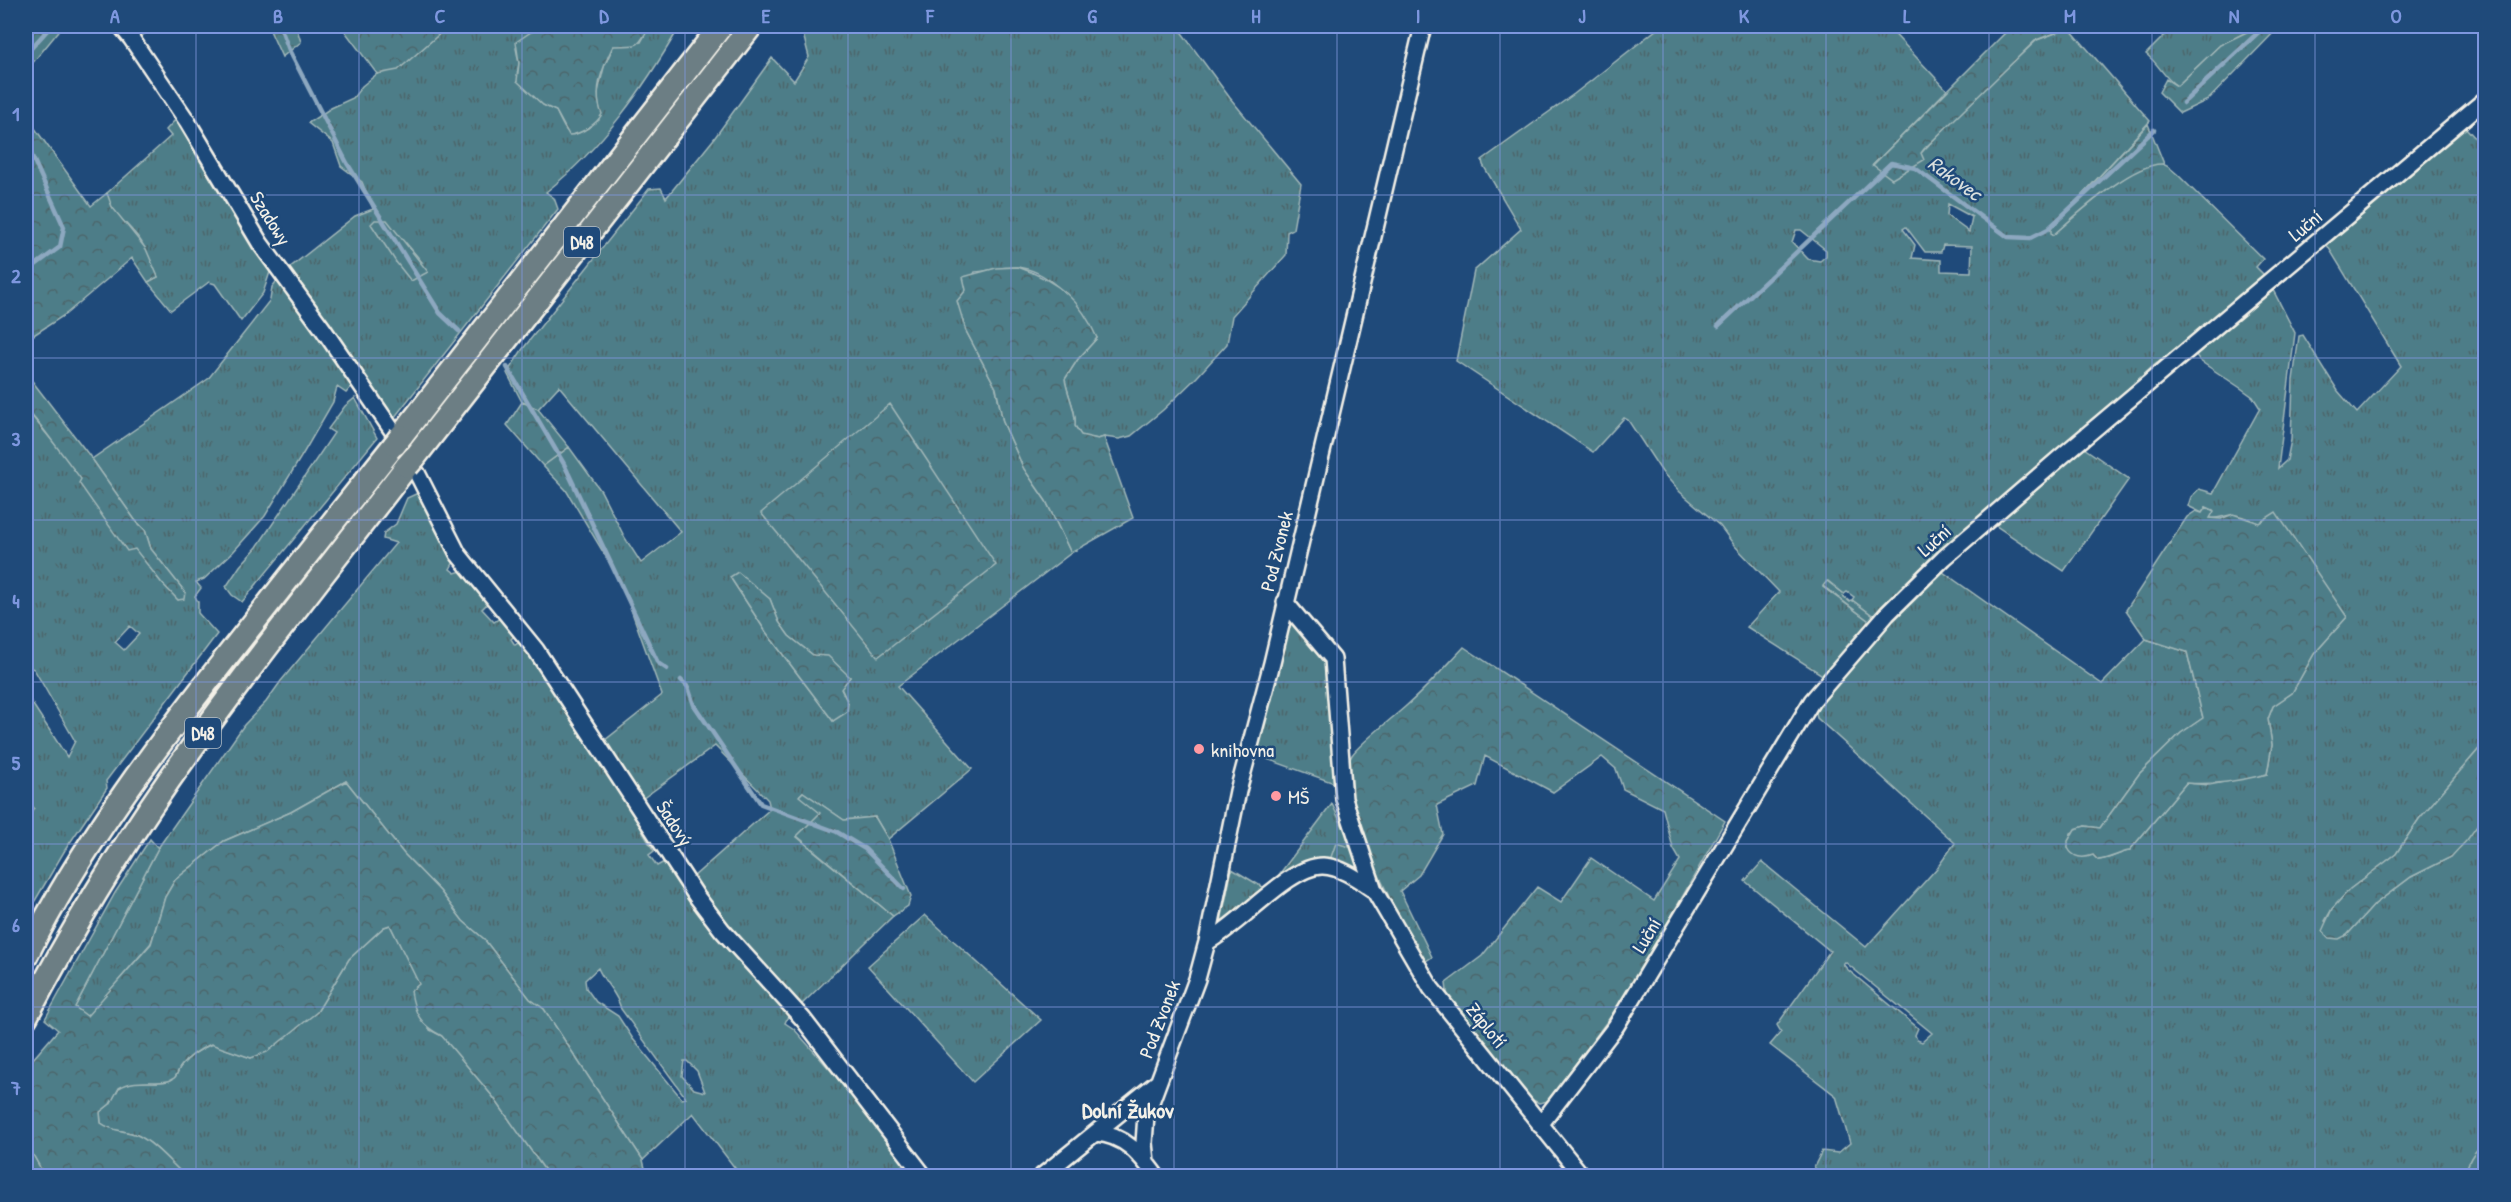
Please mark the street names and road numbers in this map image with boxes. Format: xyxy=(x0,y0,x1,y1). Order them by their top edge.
street label: Szadowy xyxy=(244,186,298,250)
street label: Luční xyxy=(2282,203,2328,247)
road number: D48 xyxy=(564,227,600,257)
street label: Pod Zvonek xyxy=(1253,508,1299,594)
street label: Luční xyxy=(1911,518,1957,562)
road number: D48 xyxy=(185,718,221,748)
street label: Šadový xyxy=(650,795,700,851)
street label: Luční xyxy=(1625,912,1667,958)
street label: Pod Zvonek xyxy=(1132,976,1186,1062)
street label: Záplotí xyxy=(1460,997,1514,1053)

